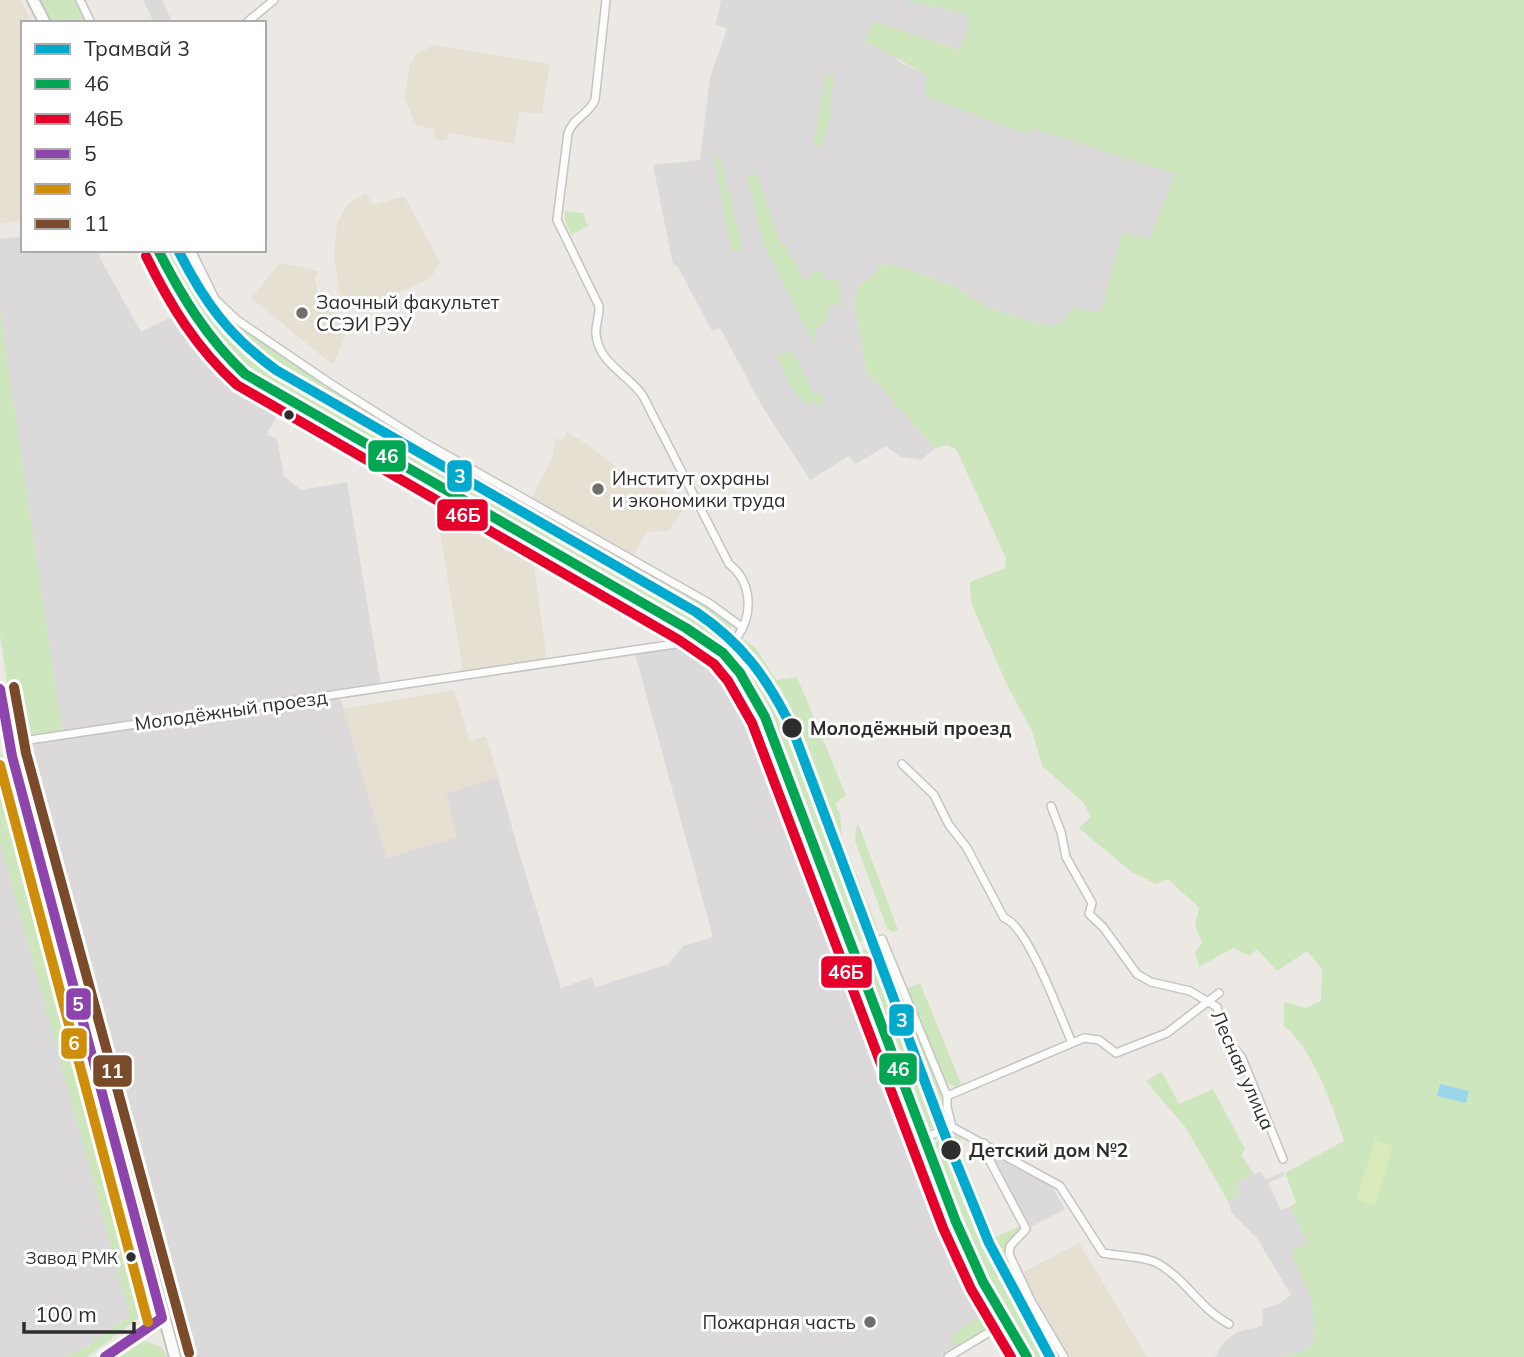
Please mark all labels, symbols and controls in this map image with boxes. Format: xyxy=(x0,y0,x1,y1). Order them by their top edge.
legend xyxy=(21,21,266,252)
text: Трамвай 3 xyxy=(84,35,190,61)
text: 46 xyxy=(84,70,109,96)
text: 46Б xyxy=(84,105,123,131)
text: 5 xyxy=(84,140,97,166)
text: 6 xyxy=(84,175,97,201)
text: 11 xyxy=(84,210,109,236)
place label: Заочный факультет ССЭИ РЭУ xyxy=(316,290,500,336)
marker: Заочный факультет ССЭИ РЭУ xyxy=(294,305,310,321)
unlabelled marker xyxy=(282,408,296,422)
line badge: 46 xyxy=(367,439,407,473)
text: 46 xyxy=(376,444,398,468)
line badge: 3 xyxy=(446,459,473,493)
text: 3 xyxy=(454,464,466,488)
place label: Институт охраны и экономики труда xyxy=(612,466,786,512)
marker: Институт охраны и экономики труда xyxy=(590,481,606,497)
line badge: 46Б xyxy=(436,498,489,532)
text: 46Б xyxy=(445,503,481,527)
street label: Молодёжный проезд xyxy=(133,685,329,735)
marker: Молодёжный проезд xyxy=(780,716,804,740)
place label: Молодёжный проезд xyxy=(810,716,1012,740)
line badge: 46Б xyxy=(820,955,873,989)
text: 46Б xyxy=(828,960,864,984)
line badge: 5 xyxy=(65,987,92,1021)
text: 5 xyxy=(72,992,84,1016)
line badge: 3 xyxy=(888,1003,915,1037)
street label: Лесная улица xyxy=(1206,1007,1280,1133)
text: 3 xyxy=(896,1008,908,1032)
line badge: 6 xyxy=(60,1027,88,1060)
text: 6 xyxy=(68,1031,80,1055)
line badge: 46 xyxy=(878,1052,918,1086)
line badge: 11 xyxy=(92,1054,133,1088)
text: 46 xyxy=(887,1057,909,1081)
text: 11 xyxy=(101,1059,123,1083)
marker: Детский дом №2 xyxy=(939,1138,963,1162)
place label: Детский дом №2 xyxy=(969,1138,1128,1162)
place label: Завод РМК xyxy=(26,1247,118,1268)
marker: Завод РМК xyxy=(124,1250,138,1264)
scale bar xyxy=(24,1290,135,1334)
text: 100 m xyxy=(35,1301,97,1327)
place label: Пожарная часть xyxy=(703,1310,856,1334)
marker: Пожарная часть xyxy=(862,1314,878,1330)

